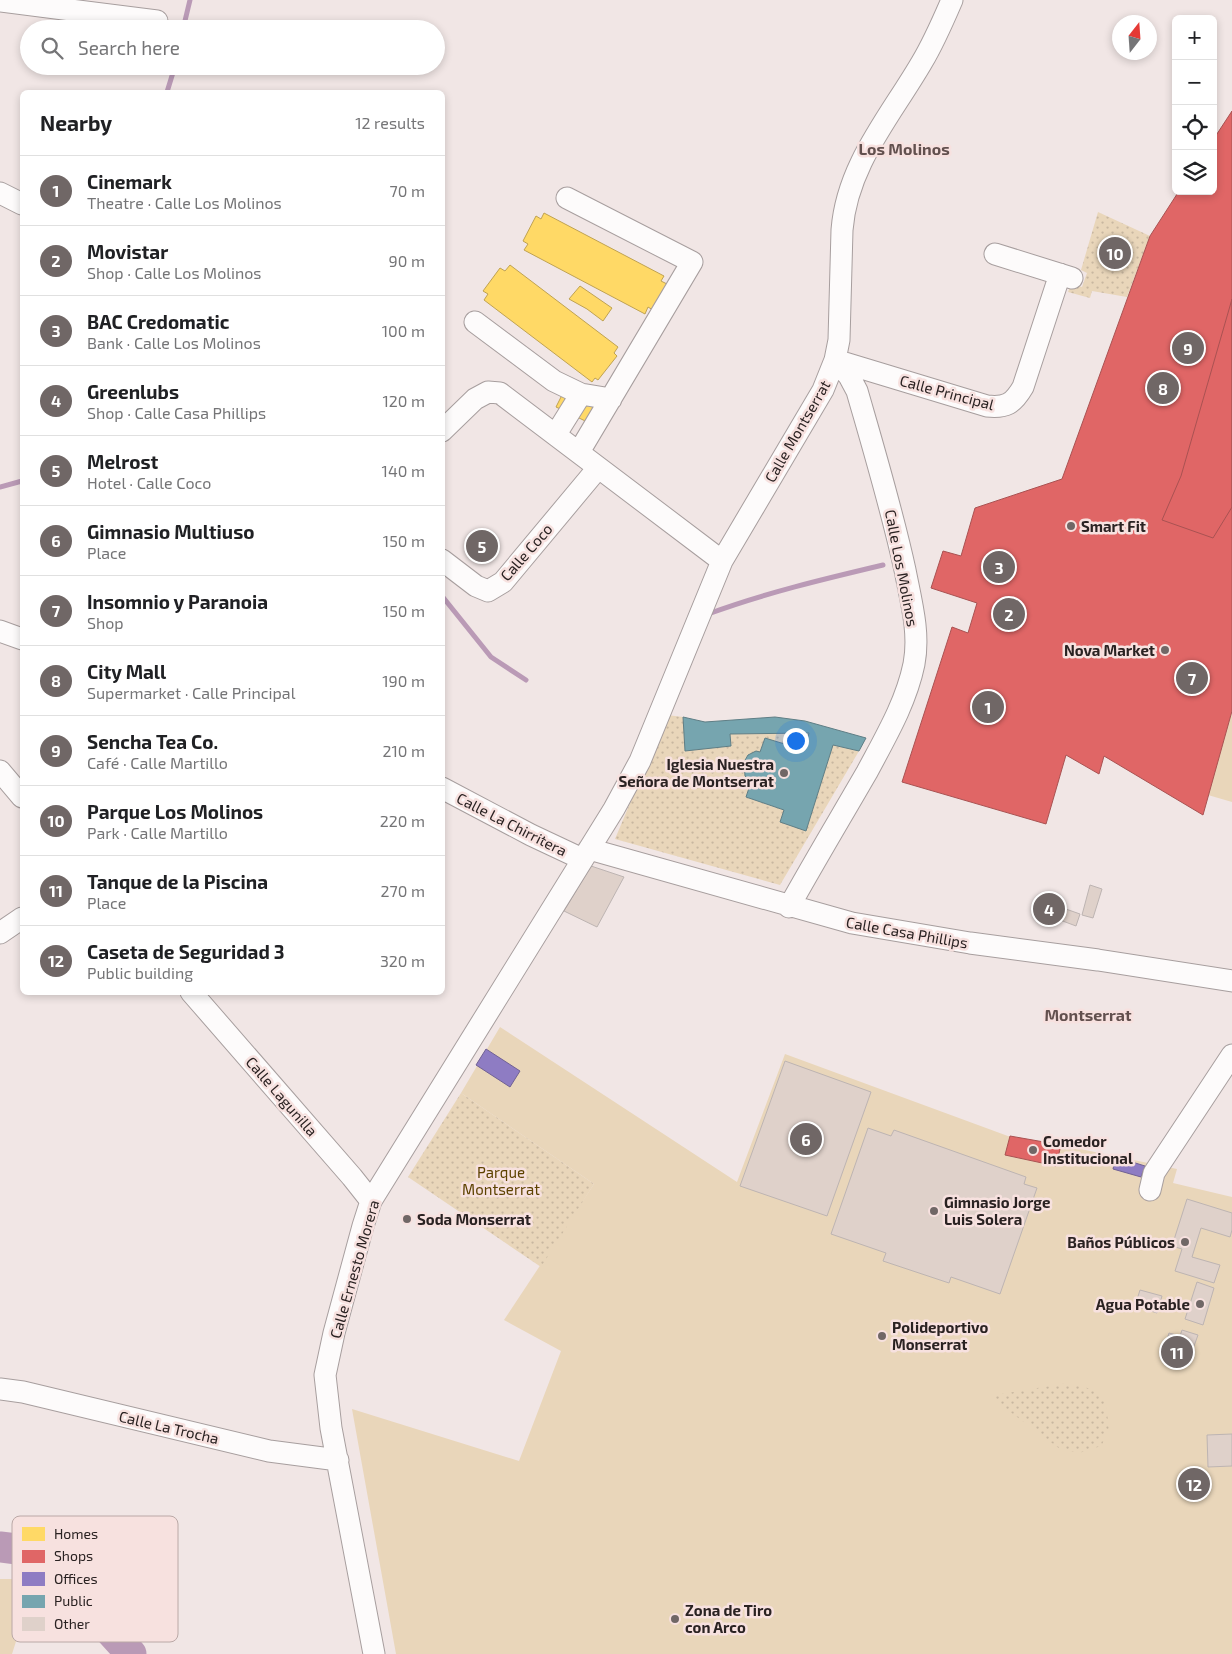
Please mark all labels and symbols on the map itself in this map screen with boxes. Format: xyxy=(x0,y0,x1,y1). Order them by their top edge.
north arrow xyxy=(1112,15,1157,60)
district label: Los Molinos xyxy=(858,139,950,158)
pin: 10 xyxy=(1099,234,1131,272)
pin: 9 xyxy=(1172,329,1204,367)
pin: 8 xyxy=(1147,369,1179,407)
street label: Calle Principal xyxy=(898,371,997,413)
street label: Calle Montserrat xyxy=(760,377,834,485)
street label: Calle Los Molinos xyxy=(882,508,922,628)
place label: Smart Fit xyxy=(1081,517,1146,535)
street label: Calle Coco xyxy=(496,520,556,584)
marker: Smart Fit xyxy=(1065,520,1077,532)
pin: 5 xyxy=(466,527,498,565)
pin: 3 xyxy=(983,548,1015,586)
pin: 2 xyxy=(993,595,1025,633)
place label: Nova Market xyxy=(1064,641,1155,659)
marker: Nova Market xyxy=(1159,644,1171,656)
pin: 7 xyxy=(1176,659,1208,697)
pin: 1 xyxy=(972,688,1004,726)
your location xyxy=(783,728,809,754)
place label: Iglesia Nuestra Señora de Montserrat xyxy=(618,755,774,790)
marker: Iglesia Nuestra Señora de Montserrat xyxy=(778,767,790,779)
street label: Calle La Chirritera xyxy=(454,788,570,860)
pin: 4 xyxy=(1033,890,1065,928)
street label: Calle Casa Phillips xyxy=(845,912,969,952)
district label: Montserrat xyxy=(1044,1005,1132,1024)
street label: Calle Lagunilla xyxy=(243,1053,321,1139)
pin: 6 xyxy=(790,1120,822,1158)
place label: Comedor Institucional xyxy=(1043,1132,1133,1167)
marker: Comedor Institucional xyxy=(1027,1144,1039,1156)
park label: Parque Montserrat xyxy=(462,1163,540,1198)
place label: Gimnasio Jorge Luis Solera xyxy=(944,1193,1050,1228)
street label: Calle Ernesto Morera xyxy=(326,1198,382,1340)
marker: Gimnasio Jorge Luis Solera xyxy=(928,1205,940,1217)
place label: Soda Monserrat xyxy=(417,1210,531,1228)
marker: Soda Monserrat xyxy=(401,1213,413,1225)
place label: Baños Públicos xyxy=(1067,1233,1175,1251)
marker: Baños Públicos xyxy=(1179,1236,1191,1248)
place label: Agua Potable xyxy=(1096,1295,1190,1313)
marker: Agua Potable xyxy=(1194,1298,1206,1310)
place label: Polideportivo Monserrat xyxy=(892,1318,988,1353)
marker: Polideportivo Monserrat xyxy=(876,1330,888,1342)
pin: 11 xyxy=(1161,1333,1193,1371)
street label: Calle La Trocha xyxy=(117,1407,221,1447)
pin: 12 xyxy=(1178,1465,1210,1503)
legend xyxy=(12,1516,178,1642)
text: Homes xyxy=(54,1525,98,1542)
text: Shops xyxy=(54,1547,93,1564)
text: Offices xyxy=(54,1570,98,1587)
text: Public xyxy=(54,1592,93,1609)
place label: Zona de Tiro con Arco xyxy=(685,1601,772,1636)
marker: Zona de Tiro con Arco xyxy=(669,1613,681,1625)
text: Other xyxy=(54,1615,90,1632)

